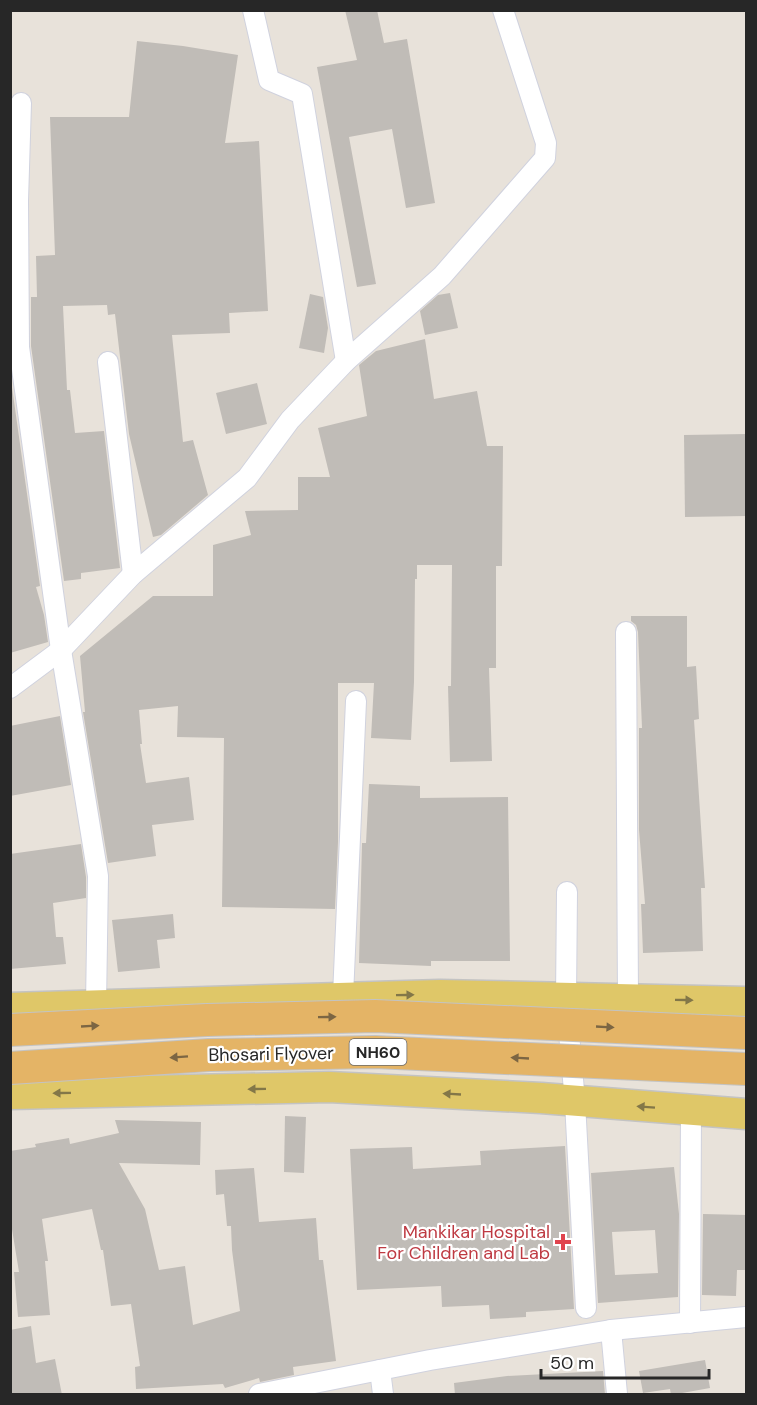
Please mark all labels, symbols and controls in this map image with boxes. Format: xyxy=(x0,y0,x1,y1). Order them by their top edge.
one-way arrow xyxy=(395,990,414,1000)
one-way arrow xyxy=(674,996,693,1005)
one-way arrow xyxy=(317,1013,336,1022)
one-way arrow xyxy=(80,1021,99,1031)
one-way arrow xyxy=(596,1022,615,1031)
road number: NH60 xyxy=(350,1039,406,1065)
street label: Bhosari Flyover xyxy=(208,1041,334,1067)
one-way arrow xyxy=(169,1052,188,1062)
one-way arrow xyxy=(511,1054,530,1063)
one-way arrow xyxy=(247,1084,266,1094)
one-way arrow xyxy=(53,1088,72,1098)
one-way arrow xyxy=(442,1089,461,1098)
one-way arrow xyxy=(637,1102,656,1112)
place label: Mankikar Hospital For Children and Lab xyxy=(377,1220,550,1265)
marker: Mankikar Hospital For Children and Lab xyxy=(554,1233,572,1251)
scale bar xyxy=(541,1342,709,1380)
text: 50 m xyxy=(550,1351,594,1375)

